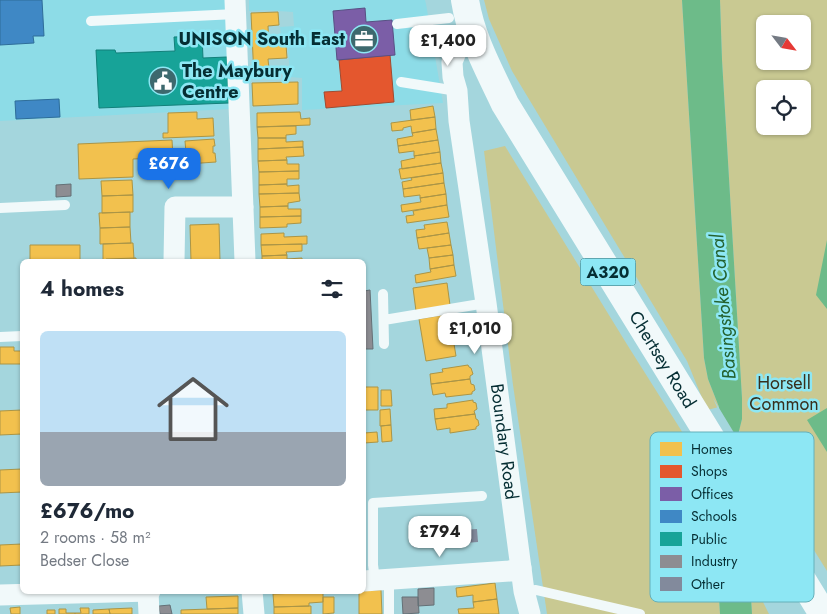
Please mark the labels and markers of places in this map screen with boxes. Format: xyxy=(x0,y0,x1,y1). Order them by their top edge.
office icon: UNISON South East xyxy=(349,24,379,54)
pin: £1,400 xyxy=(407,24,489,67)
place label: UNISON South East xyxy=(179,26,345,52)
place label: The Maybury Centre xyxy=(182,58,292,105)
public building icon: The Maybury Centre xyxy=(148,66,178,96)
pin: £676 xyxy=(139,148,199,190)
pin: £1,010 xyxy=(434,312,516,355)
pin: £794 xyxy=(410,516,470,558)

